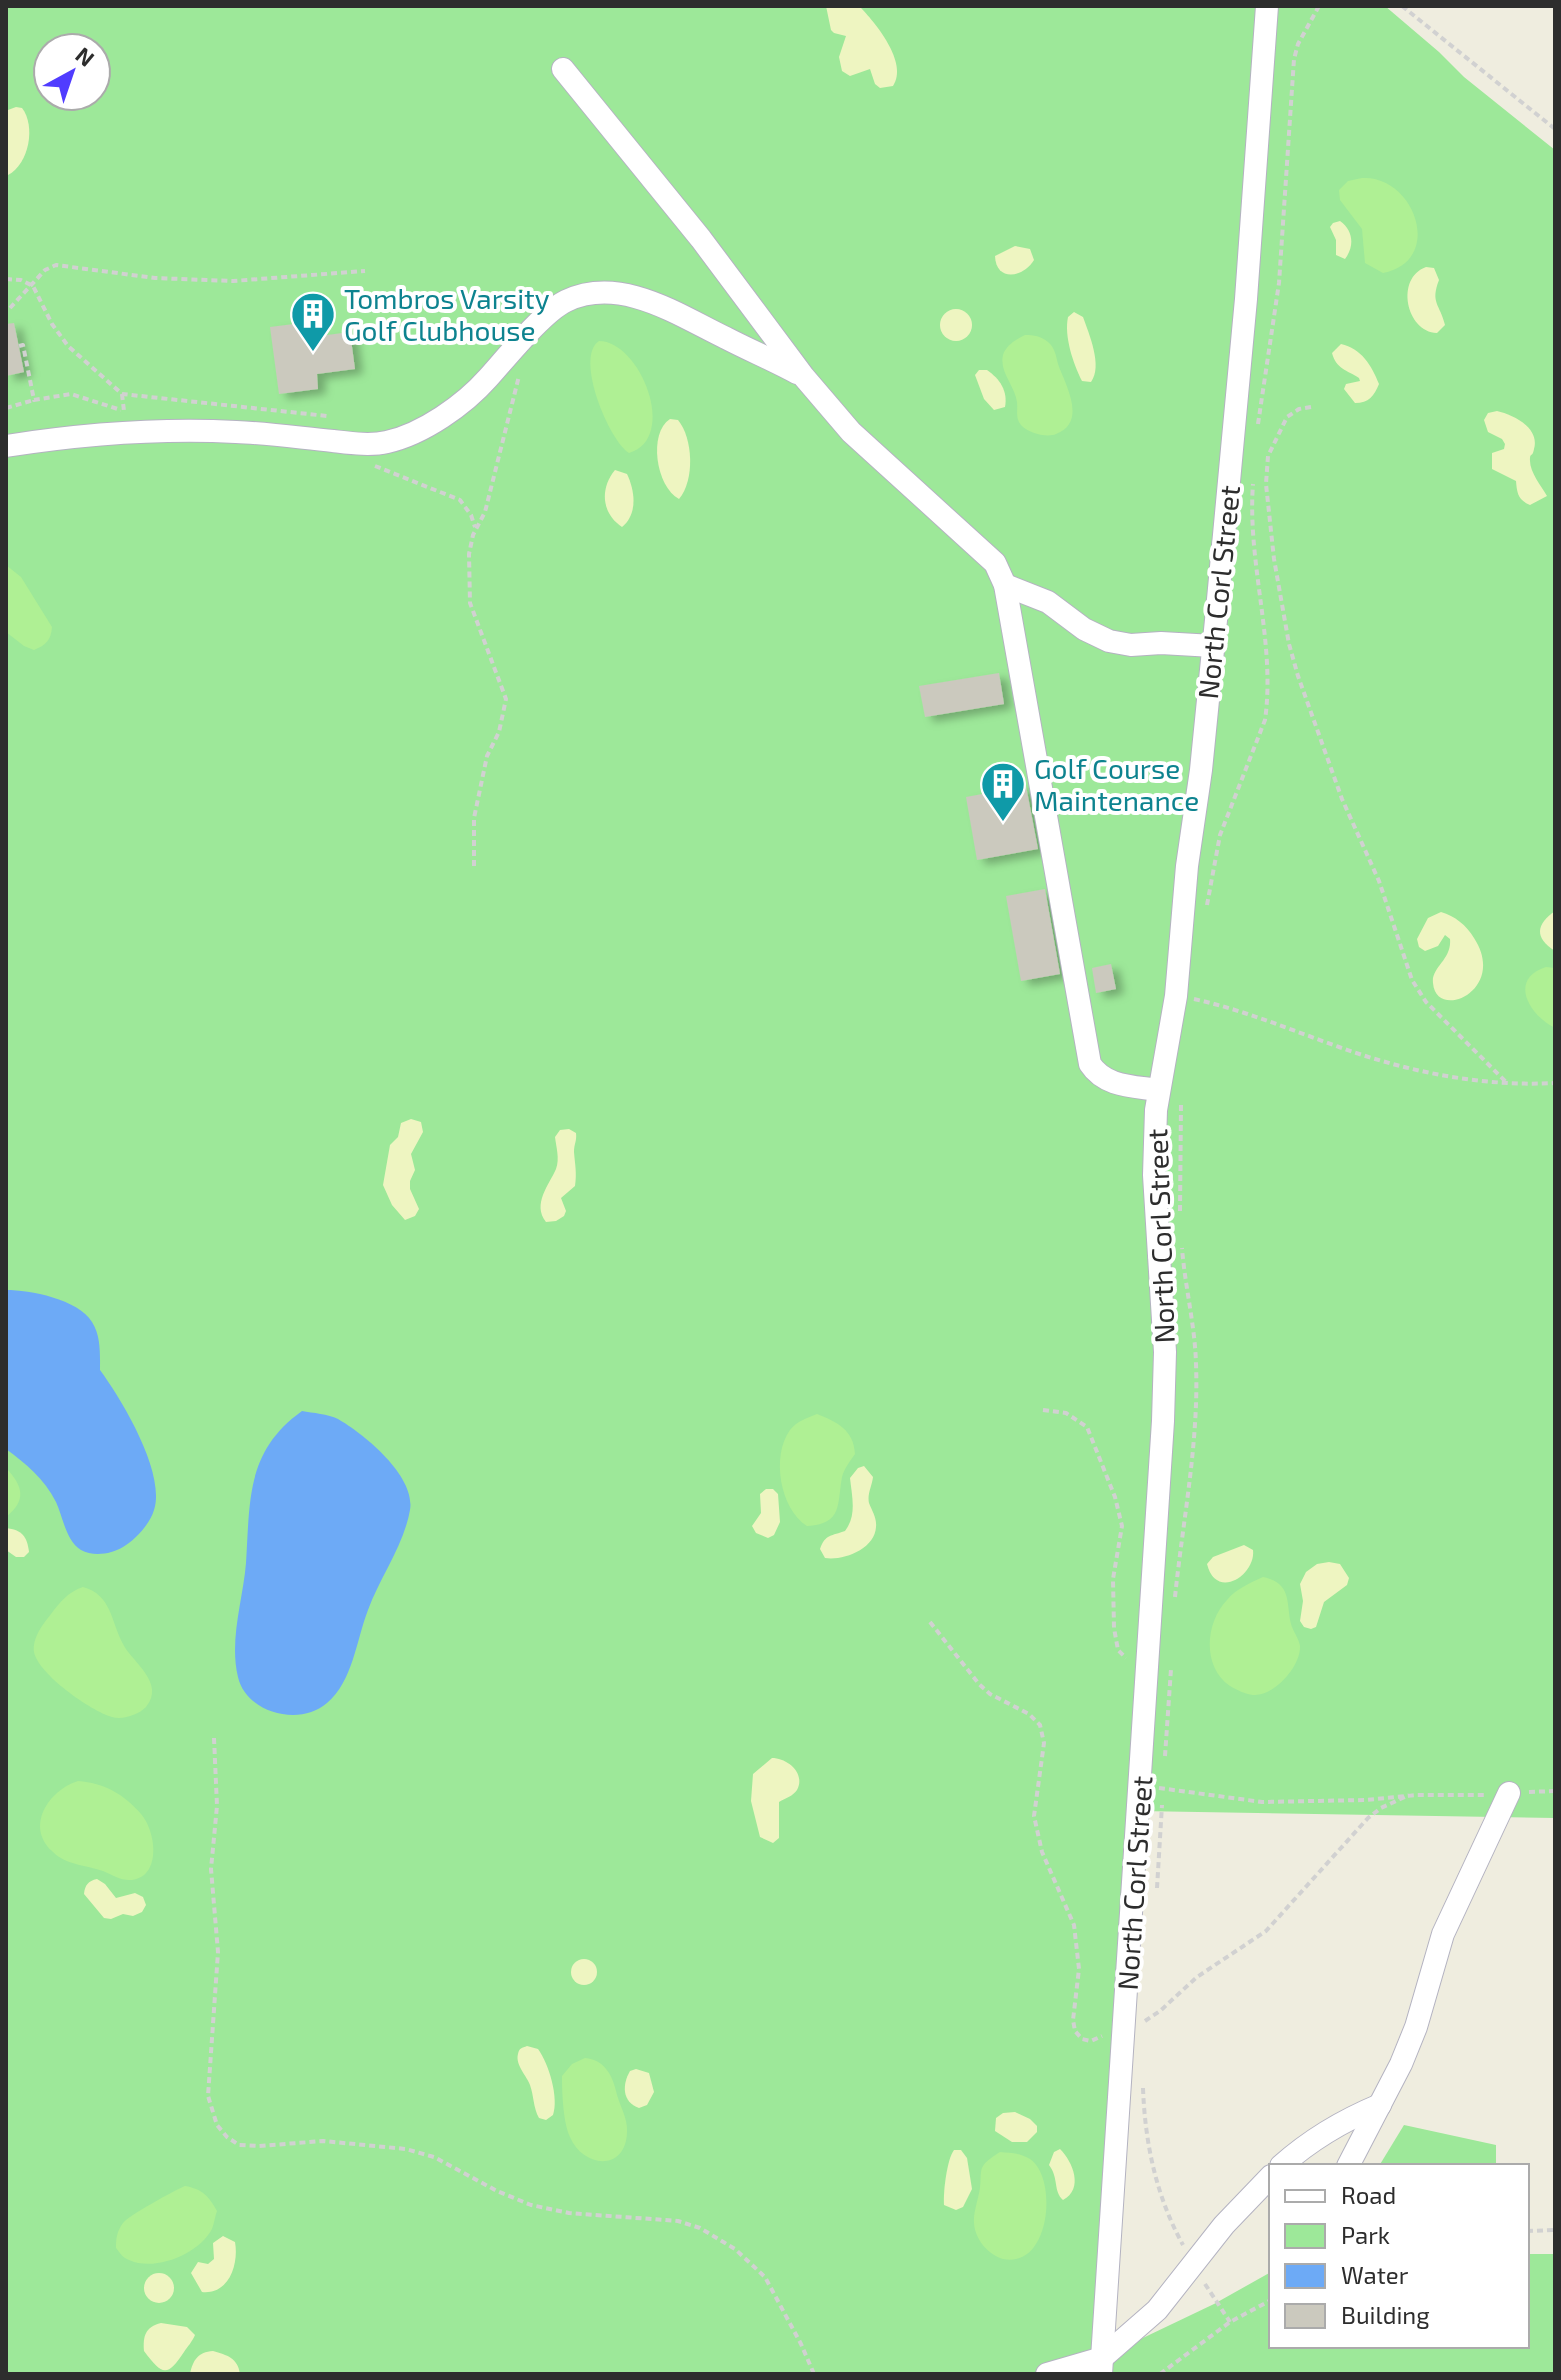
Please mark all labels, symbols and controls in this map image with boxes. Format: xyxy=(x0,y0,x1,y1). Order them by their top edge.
north arrow xyxy=(32,32,112,112)
text: N xyxy=(71,41,100,71)
place label: Tombros Varsity Golf Clubhouse xyxy=(344,281,550,347)
building icon: Tombros Varsity Golf Clubhouse xyxy=(289,290,337,353)
street label: North Corl Street xyxy=(1190,483,1246,701)
place label: Golf Course Maintenance xyxy=(1034,751,1199,817)
building icon: Golf Course Maintenance xyxy=(979,760,1027,823)
street label: North Corl Street xyxy=(1139,1128,1181,1344)
street label: North Corl Street xyxy=(1110,1775,1158,1991)
legend xyxy=(1269,2164,1529,2348)
text: Road xyxy=(1341,2180,1396,2209)
text: Park xyxy=(1341,2220,1390,2249)
text: Water xyxy=(1341,2260,1409,2289)
text: Building xyxy=(1341,2300,1430,2329)

